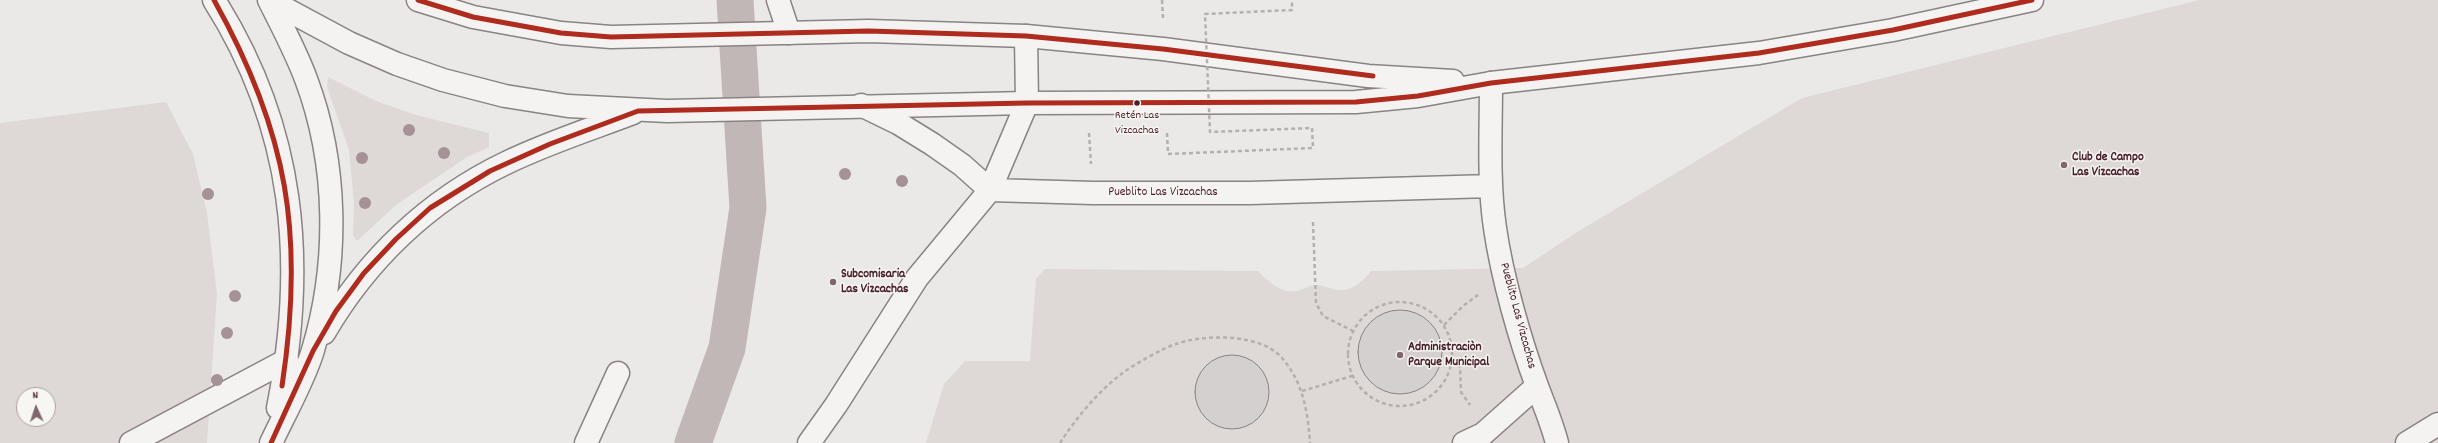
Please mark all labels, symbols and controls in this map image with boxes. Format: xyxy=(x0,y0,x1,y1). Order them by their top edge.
marker: Retén Las Vizcachas xyxy=(1132,98,1142,108)
place label: Retén Las Vizcachas xyxy=(1115,109,1159,137)
place label: Club de Campo Las Vizcachas xyxy=(2072,150,2144,181)
marker: Club de Campo Las Vizcachas xyxy=(2059,160,2069,170)
street label: Pueblito Las Vizcachas xyxy=(1108,185,1218,201)
street label: Pueblito Las Vizcachas xyxy=(1495,261,1539,371)
place label: Subcomisaria Las Vizcachas xyxy=(841,267,909,298)
marker: Subcomisaria Las Vizcachas xyxy=(828,277,838,287)
place label: Administraciòn Parque Municipal xyxy=(1408,340,1489,371)
marker: Administraciòn Parque Municipal xyxy=(1395,350,1405,360)
north arrow xyxy=(16,387,56,427)
text: N xyxy=(32,388,39,404)

